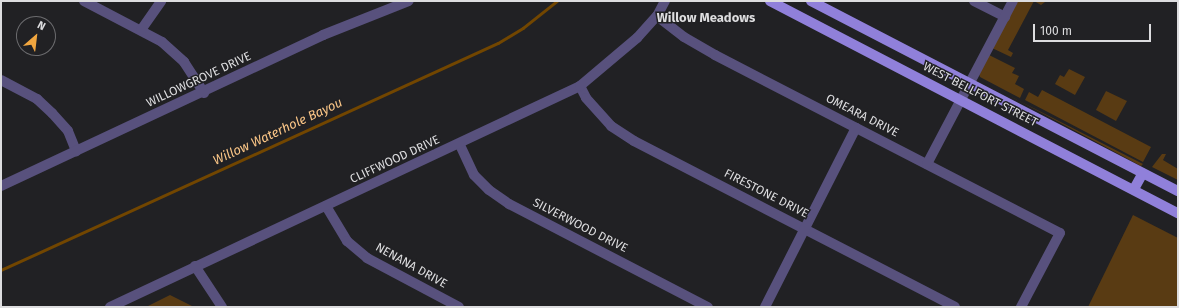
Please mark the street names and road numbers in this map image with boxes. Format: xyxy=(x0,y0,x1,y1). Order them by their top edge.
street label: WILLOWGROVE DRIVE xyxy=(144,49,254,111)
street label: WEST BELLFORT STREET xyxy=(920,60,1040,130)
street label: OMEARA DRIVE xyxy=(823,91,901,141)
street label: CLIFFWOOD DRIVE xyxy=(348,133,442,187)
street label: FIRESTONE DRIVE xyxy=(721,167,811,221)
street label: SILVERWOOD DRIVE xyxy=(530,196,630,256)
street label: NENANA DRIVE xyxy=(373,240,449,292)

